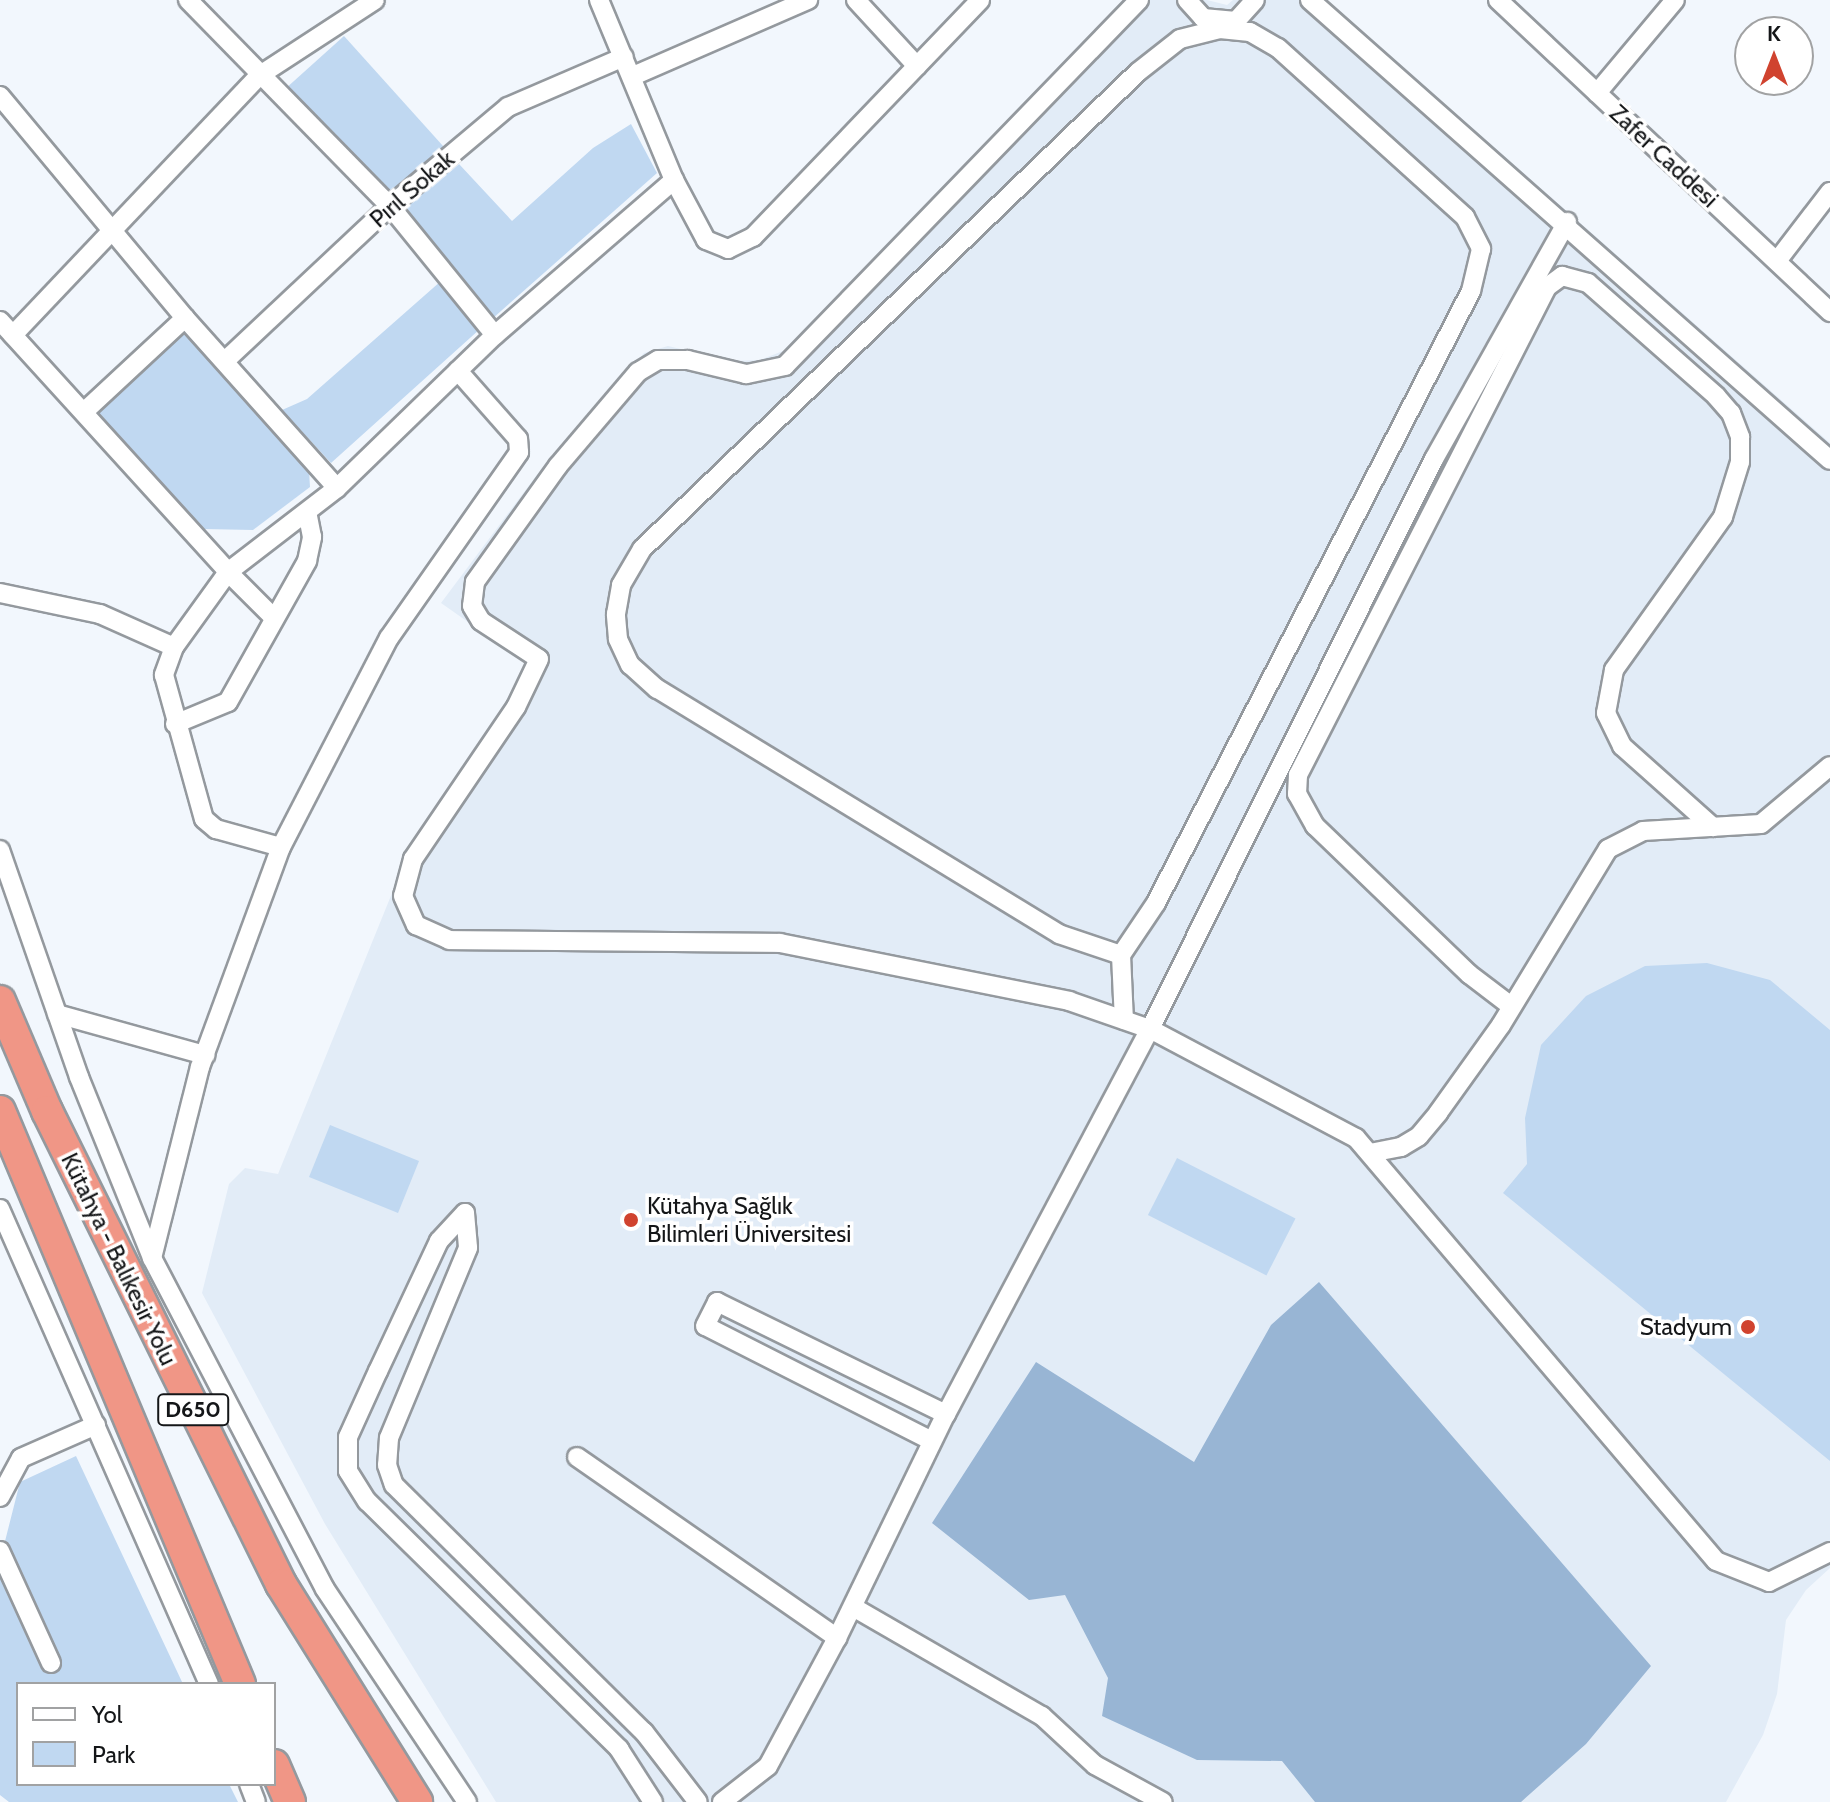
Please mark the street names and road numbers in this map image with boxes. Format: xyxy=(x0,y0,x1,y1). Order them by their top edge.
street label: Zafer Caddesi xyxy=(1604,99,1724,213)
street label: Pırıl Sokak xyxy=(364,145,460,233)
street label: Kütahya - Balıkesir Yolu xyxy=(55,1148,183,1370)
road number: D650 xyxy=(157,1392,229,1428)

